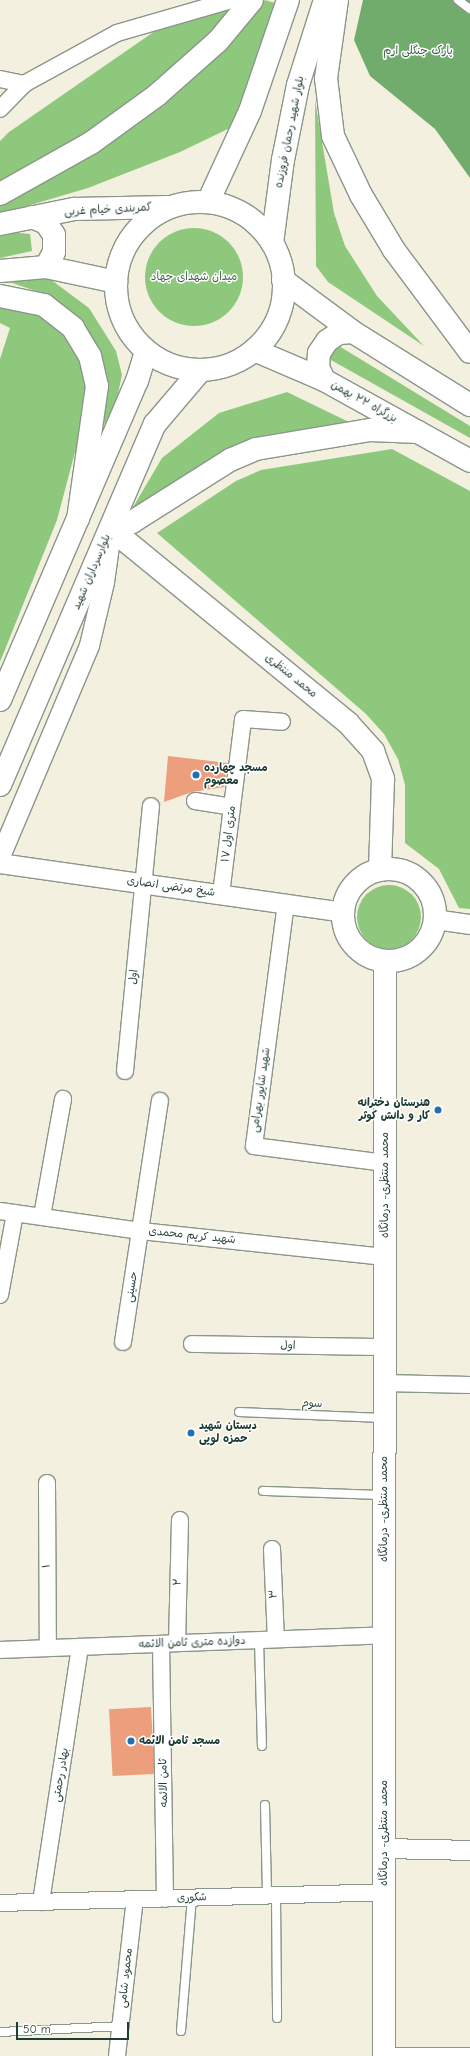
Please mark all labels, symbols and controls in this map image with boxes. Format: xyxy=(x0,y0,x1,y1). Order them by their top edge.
park label: پارک جنگلی ارم xyxy=(383,44,453,58)
street label: بلوار شهید رحمان فروزنده xyxy=(273,75,307,189)
street label: کمربندی خیام غربی xyxy=(64,201,152,219)
park label: میدان شهدای جهاد xyxy=(151,270,237,284)
street label: بزرگراه ۲۲ بهمن xyxy=(328,378,400,426)
street label: بلوارسرداران شهید xyxy=(70,532,114,612)
street label: محمد منتظری xyxy=(262,651,320,701)
place label: مسجد چهارده معصوم xyxy=(204,762,268,788)
marker: مسجد چهارده معصوم xyxy=(191,770,201,780)
street label: ۱۷ متری اول xyxy=(219,805,239,863)
street label: شیخ مرتضی انصاری xyxy=(126,874,216,900)
street label: اول xyxy=(127,969,141,985)
street label: شهید شاپور بهرامی xyxy=(248,1047,274,1133)
place label: هنرستان دخترانه کار و دانش کوثر xyxy=(357,1097,430,1123)
marker: هنرستان دخترانه کار و دانش کوثر xyxy=(433,1105,443,1115)
street label: محمد منتظری- درمانگاه xyxy=(378,1132,392,1238)
street label: شهید کریم محمدی xyxy=(148,1225,236,1247)
street label: حسینی xyxy=(123,1271,141,1303)
street label: اول xyxy=(280,1339,296,1353)
street label: سوم xyxy=(301,1397,323,1411)
place label: دبستان شهید حمزه لویی xyxy=(199,1420,257,1446)
marker: دبستان شهید حمزه لویی xyxy=(186,1428,196,1438)
street label: محمد منتظری- درمانگاه xyxy=(377,1456,391,1562)
street label: ۱ xyxy=(40,1564,54,1568)
street label: ۲ xyxy=(171,1578,185,1586)
street label: ۳ xyxy=(267,1589,281,1599)
street label: دوازده متری ثامن الائمه xyxy=(138,1635,246,1651)
place label: مسجد ثامن الائمه xyxy=(139,1734,220,1748)
marker: مسجد ثامن الائمه xyxy=(126,1736,136,1746)
street label: بهادر رحمتی xyxy=(50,1747,72,1803)
street label: ثامن الائمه xyxy=(157,1758,171,1808)
street label: محمد منتظری- درمانگاه xyxy=(377,1780,391,1886)
street label: شکوری xyxy=(177,1891,207,1905)
street label: محمود شامی xyxy=(116,1947,136,2009)
scale bar xyxy=(18,2014,131,2040)
text: 50 m xyxy=(23,2022,51,2036)

